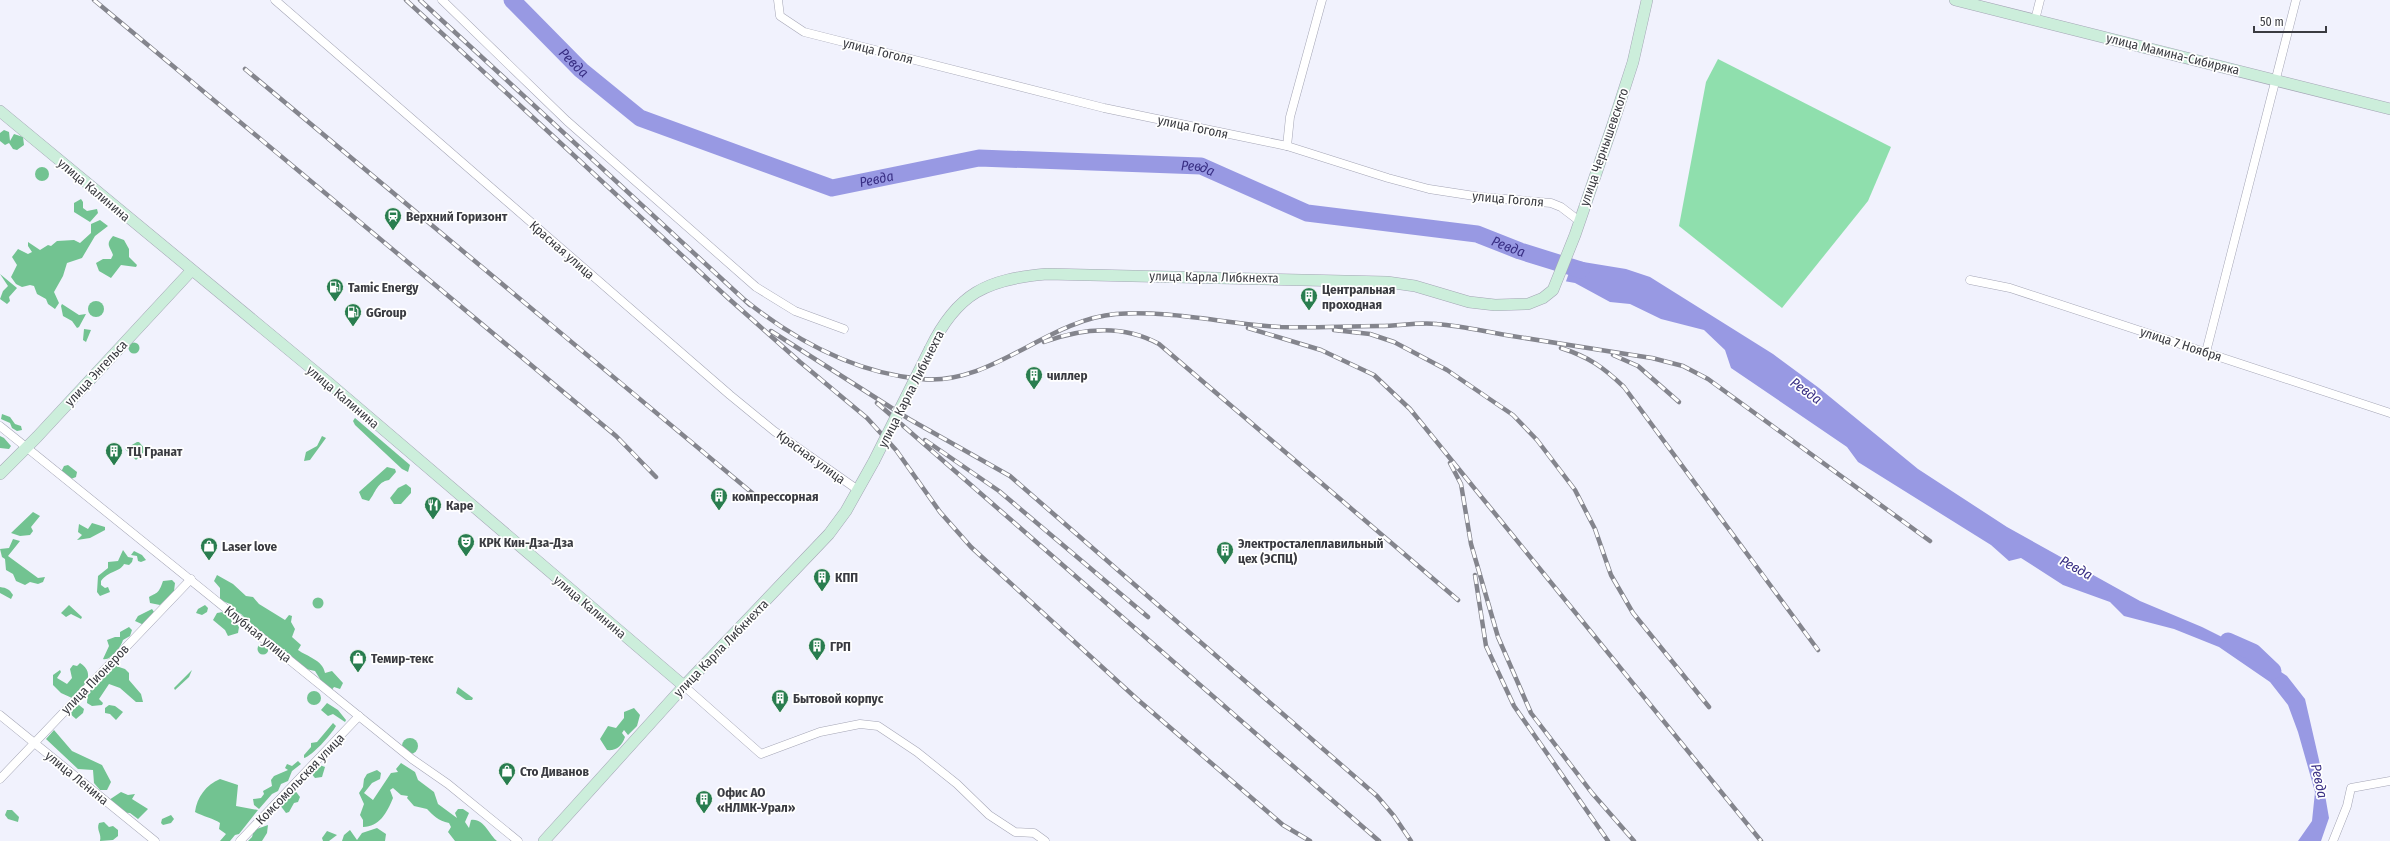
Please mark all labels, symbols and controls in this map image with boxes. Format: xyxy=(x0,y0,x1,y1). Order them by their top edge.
scale bar xyxy=(2254,8,2326,34)
text: 50 m xyxy=(2260,15,2284,29)
street label: улица Мамина-Сибиряка xyxy=(2105,30,2241,78)
street label: улица Гоголя xyxy=(841,35,915,67)
water label: Ревда xyxy=(556,44,592,81)
street label: улица Чернышевского xyxy=(1577,86,1631,208)
street label: улица Гоголя xyxy=(1156,112,1230,142)
street label: улица Калинина xyxy=(55,155,133,225)
water label: Ревда xyxy=(1181,157,1218,180)
water label: Ревда xyxy=(858,167,895,191)
street label: улица Гоголя xyxy=(1472,188,1544,210)
station icon: Верхний Горизонт xyxy=(383,206,403,231)
place label: Верхний Горизонт xyxy=(406,209,508,224)
street label: Красная улица xyxy=(526,218,598,282)
water label: Ревда xyxy=(1489,232,1527,261)
street label: улица Карла Либкнехта xyxy=(1149,268,1279,286)
fuel station icon: Tamic Energy xyxy=(325,277,345,302)
place label: Tamic Energy xyxy=(348,280,419,295)
place label: Центральная проходная xyxy=(1322,282,1395,312)
building icon: Центральная проходная xyxy=(1299,286,1319,311)
fuel station icon: GGroup xyxy=(343,302,363,327)
place label: GGroup xyxy=(366,305,406,320)
street label: улица 7 Ноября xyxy=(2138,324,2224,364)
street label: улица Карла Либкнехта xyxy=(875,328,947,450)
street label: улица Энгельса xyxy=(62,337,130,409)
street label: улица Калинина xyxy=(304,362,382,432)
building icon: чиллер xyxy=(1024,365,1044,390)
place label: чиллер xyxy=(1047,368,1088,383)
water label: Ревда xyxy=(1787,374,1825,408)
street label: Красная улица xyxy=(774,427,848,487)
building icon: ТЦ Гранат xyxy=(104,441,124,466)
place label: ТЦ Гранат xyxy=(127,444,183,459)
building icon: компрессорная xyxy=(709,486,729,511)
place label: компрессорная xyxy=(732,489,819,504)
restaurant icon: Каре xyxy=(423,495,443,520)
place label: Каре xyxy=(446,498,474,513)
theatre icon: КРК Кин-Дза-Дза xyxy=(456,532,476,557)
place label: КРК Кин-Дза-Дза xyxy=(479,535,574,550)
shop icon: Laser love xyxy=(199,536,219,561)
place label: Электросталеплавильный цех (ЭСПЦ) xyxy=(1238,536,1384,566)
place label: Laser love xyxy=(222,539,277,554)
building icon: Электросталеплавильный цех (ЭСПЦ) xyxy=(1215,540,1235,565)
water label: Ревда xyxy=(2057,552,2095,584)
building icon: КПП xyxy=(812,567,832,592)
place label: КПП xyxy=(835,570,858,585)
street label: улица Калинина xyxy=(551,572,629,642)
street label: улица Карла Либкнехта xyxy=(671,596,771,700)
street label: Клубная улица xyxy=(222,603,294,665)
building icon: ГРП xyxy=(807,636,827,661)
place label: ГРП xyxy=(830,639,851,654)
street label: улица Пионеров xyxy=(58,641,132,717)
shop icon: Темир-текс xyxy=(348,648,368,673)
place label: Темир-текс xyxy=(371,651,434,666)
building icon: Бытовой корпус xyxy=(770,688,790,713)
place label: Бытовой корпус xyxy=(793,691,884,706)
street label: Комсомольская улица xyxy=(253,730,347,828)
street label: улица Ленина xyxy=(42,748,112,808)
shop icon: Сто Диванов xyxy=(497,761,517,786)
water label: Ревда xyxy=(2307,762,2331,800)
place label: Сто Диванов xyxy=(520,764,589,779)
place label: Офис АО «НЛМК-Урал» xyxy=(717,785,796,815)
building icon: Офис АО «НЛМК-Урал» xyxy=(694,789,714,814)

